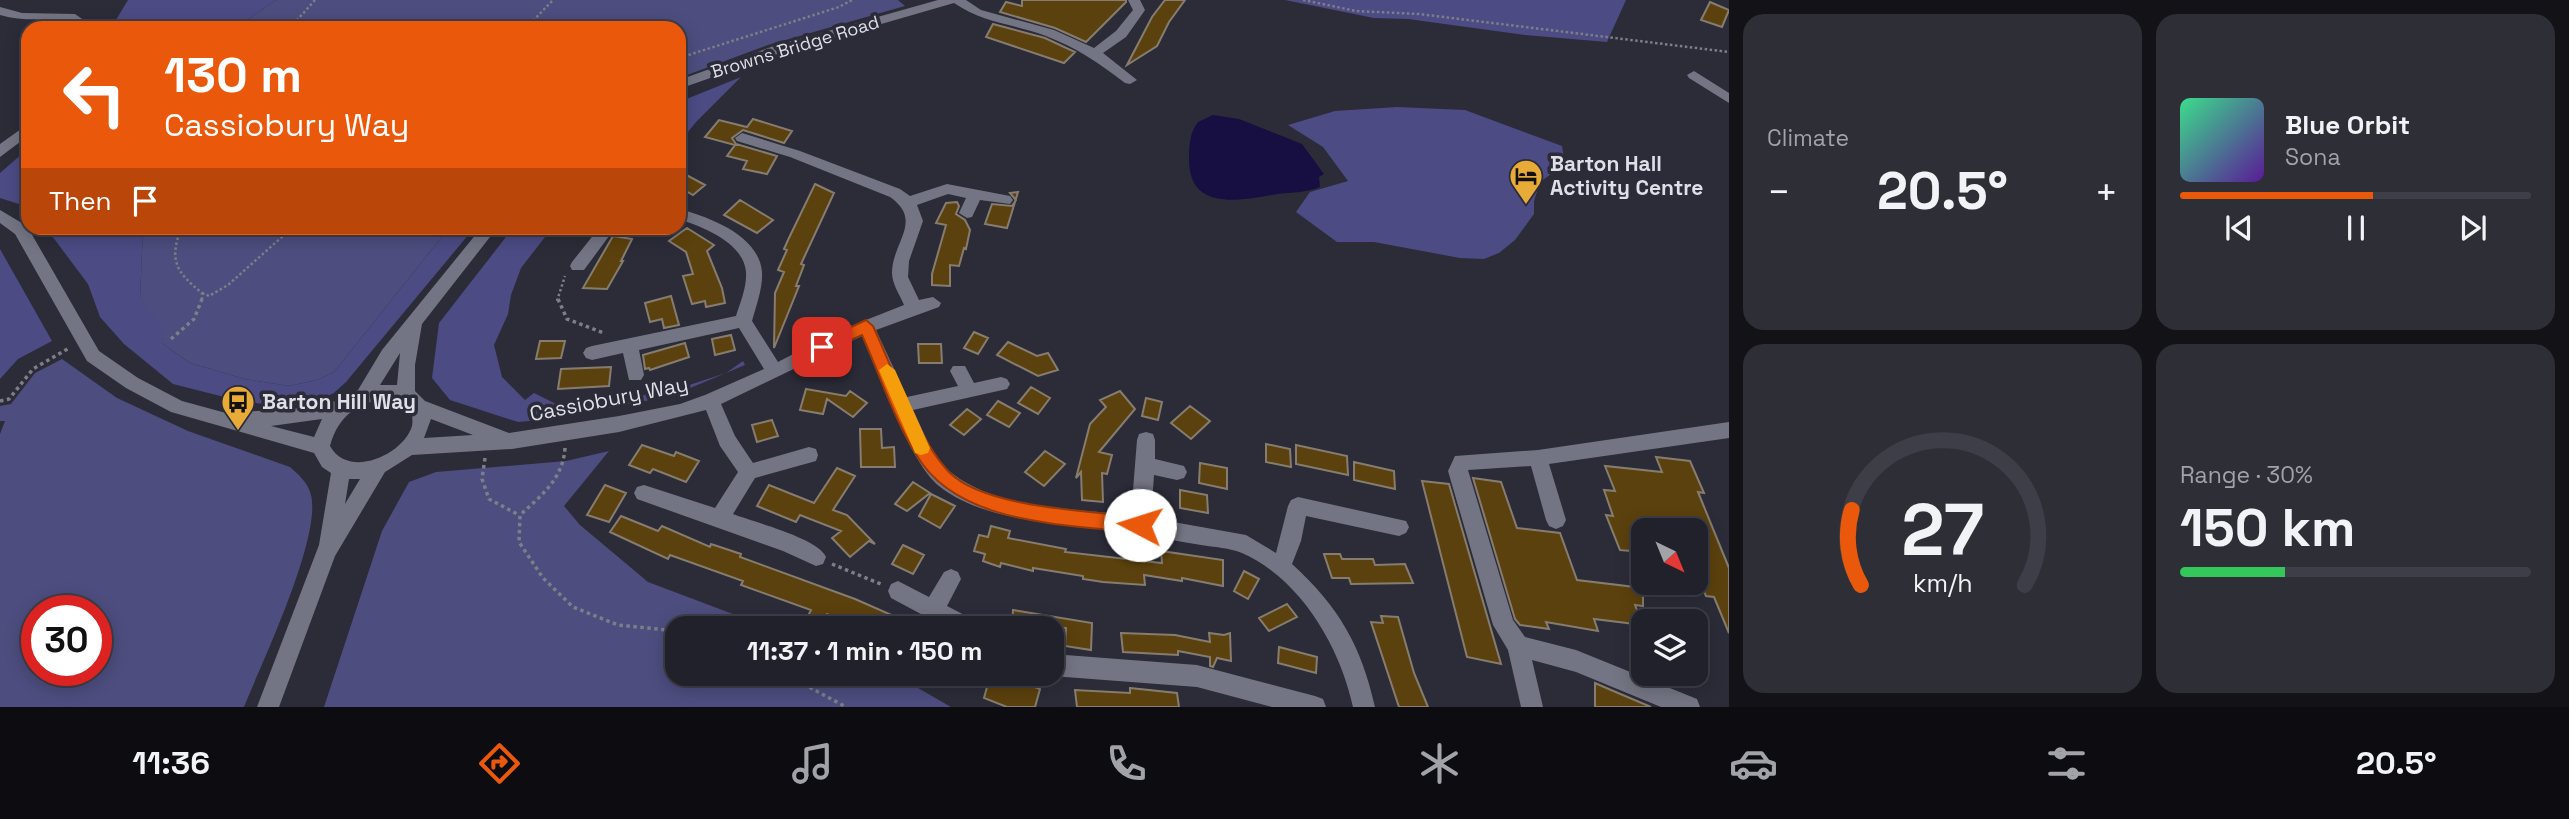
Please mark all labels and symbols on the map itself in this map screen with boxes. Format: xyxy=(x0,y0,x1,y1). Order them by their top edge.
street label: Browns Bridge Road xyxy=(708,10,882,83)
place label: Barton Hall Activity Centre xyxy=(1550,150,1703,201)
hotel icon: Barton Hall Activity Centre xyxy=(1507,157,1545,206)
pin xyxy=(792,317,852,377)
street label: Cassiobury Way xyxy=(527,370,690,427)
bus stop icon: Barton Hill Way xyxy=(219,383,257,432)
place label: Barton Hill Way xyxy=(262,388,416,415)
position arrow xyxy=(1103,488,1177,562)
north arrow xyxy=(1631,518,1708,595)
speed limit sign: 30 xyxy=(21,595,112,686)

